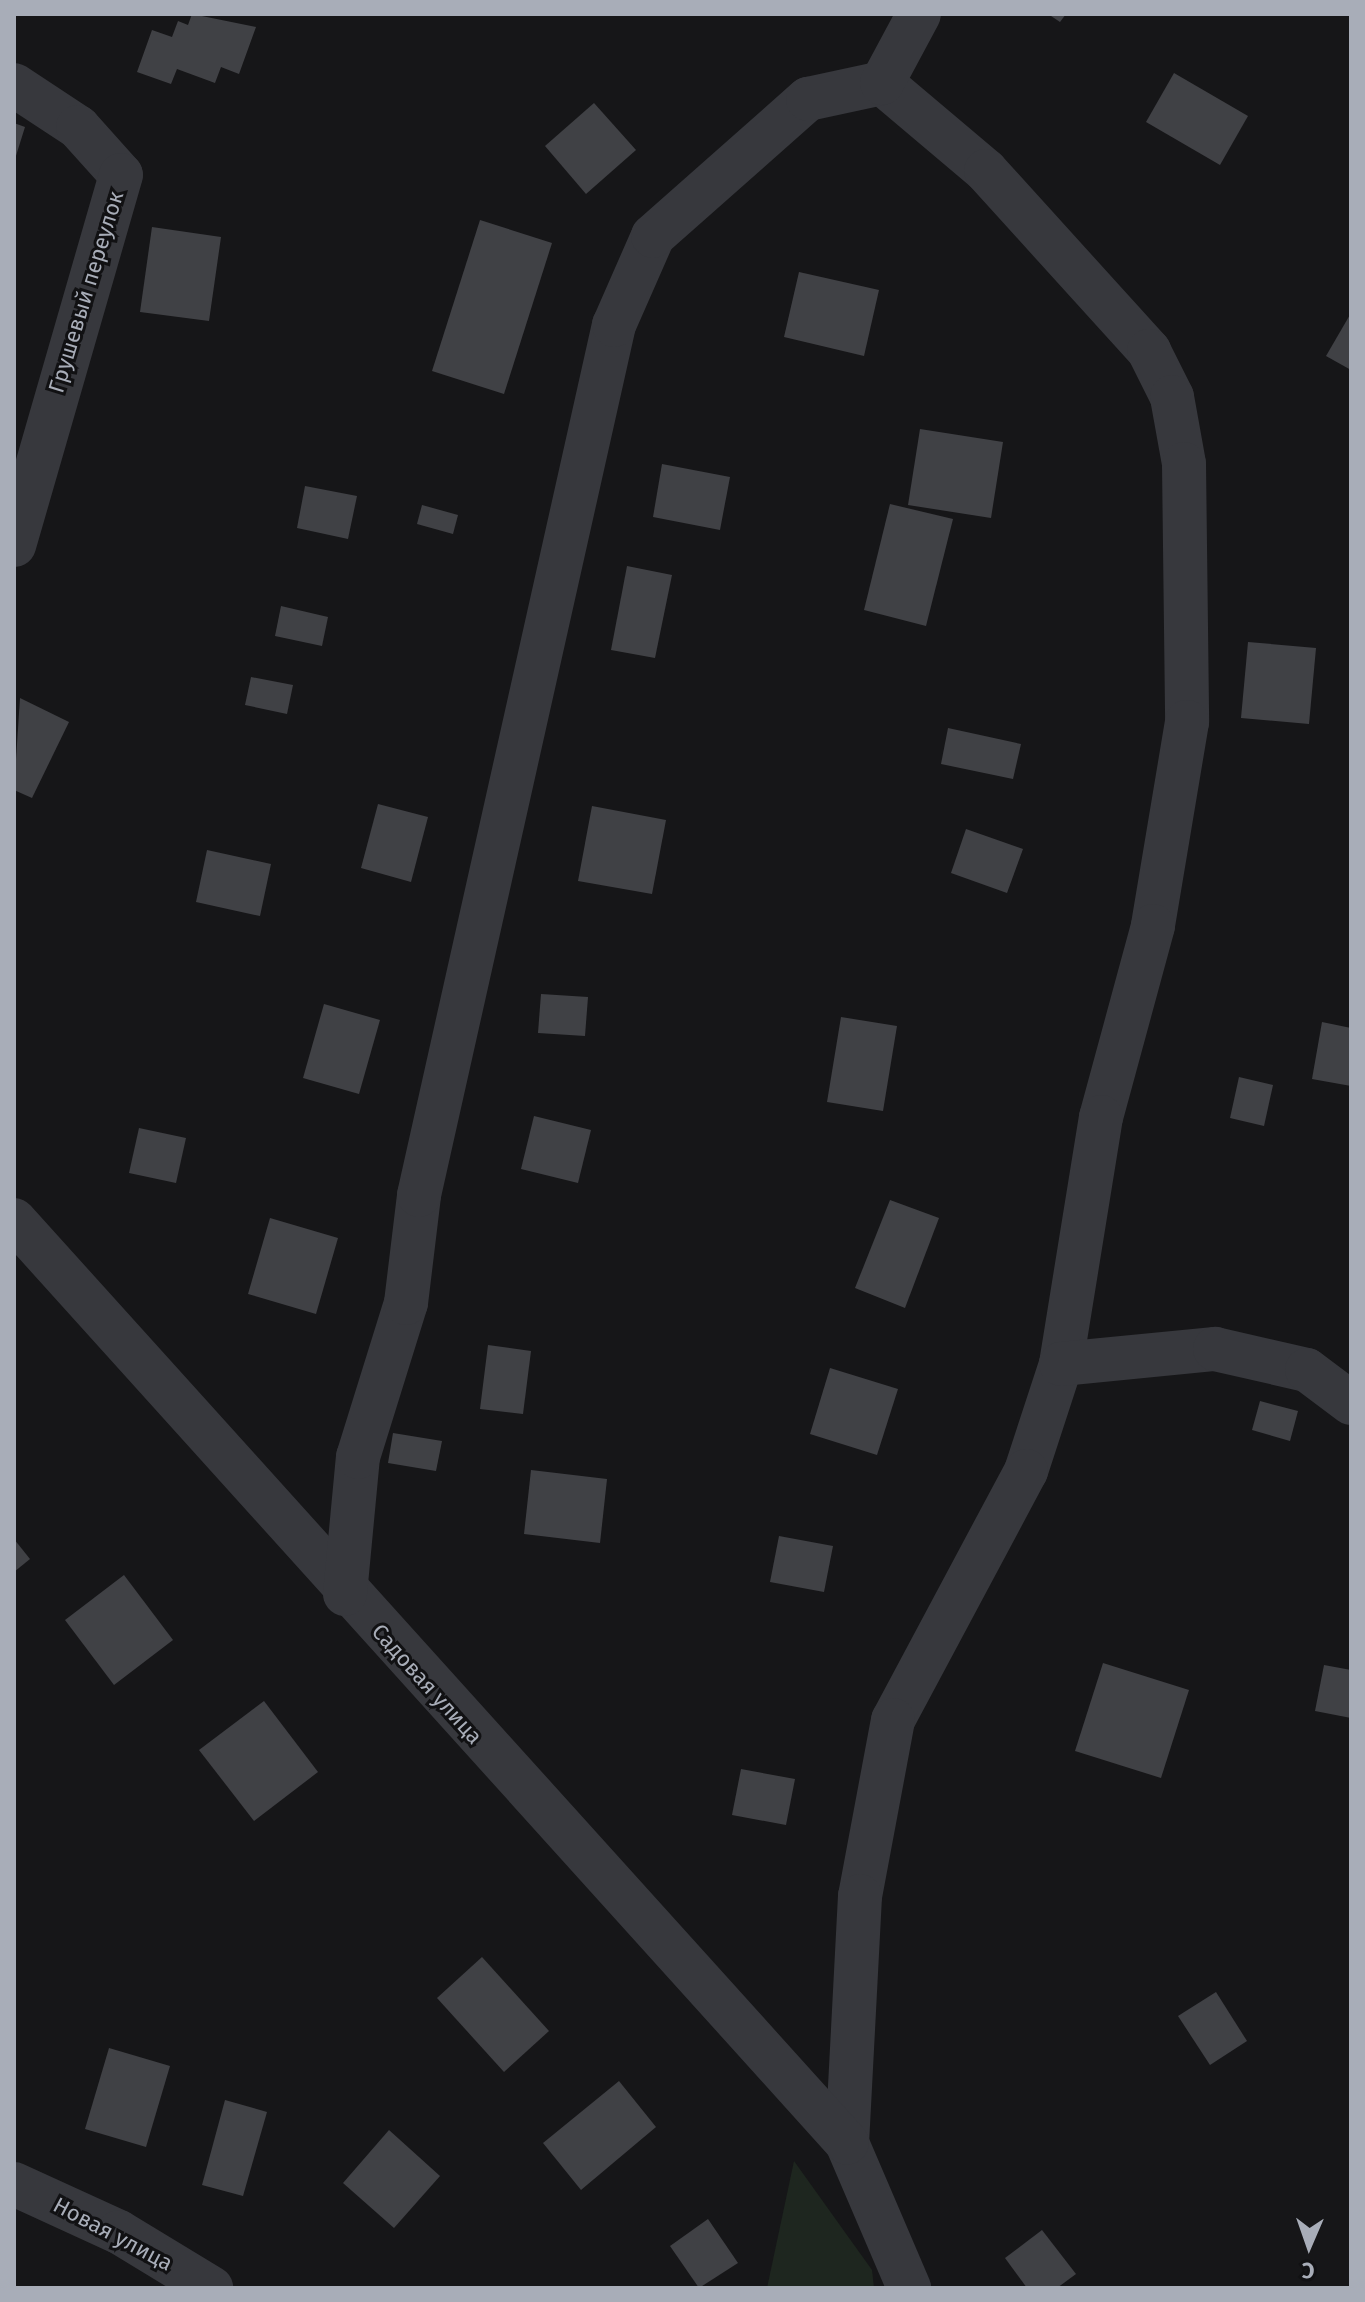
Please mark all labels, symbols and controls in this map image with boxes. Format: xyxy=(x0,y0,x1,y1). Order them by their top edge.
street label: Грушевый переулок xyxy=(43,188,129,396)
street label: Садовая улица xyxy=(366,1618,488,1750)
street label: Новая улица xyxy=(49,2192,177,2276)
north arrow xyxy=(1269,2206,1349,2286)
text: С xyxy=(1301,2257,1315,2284)

